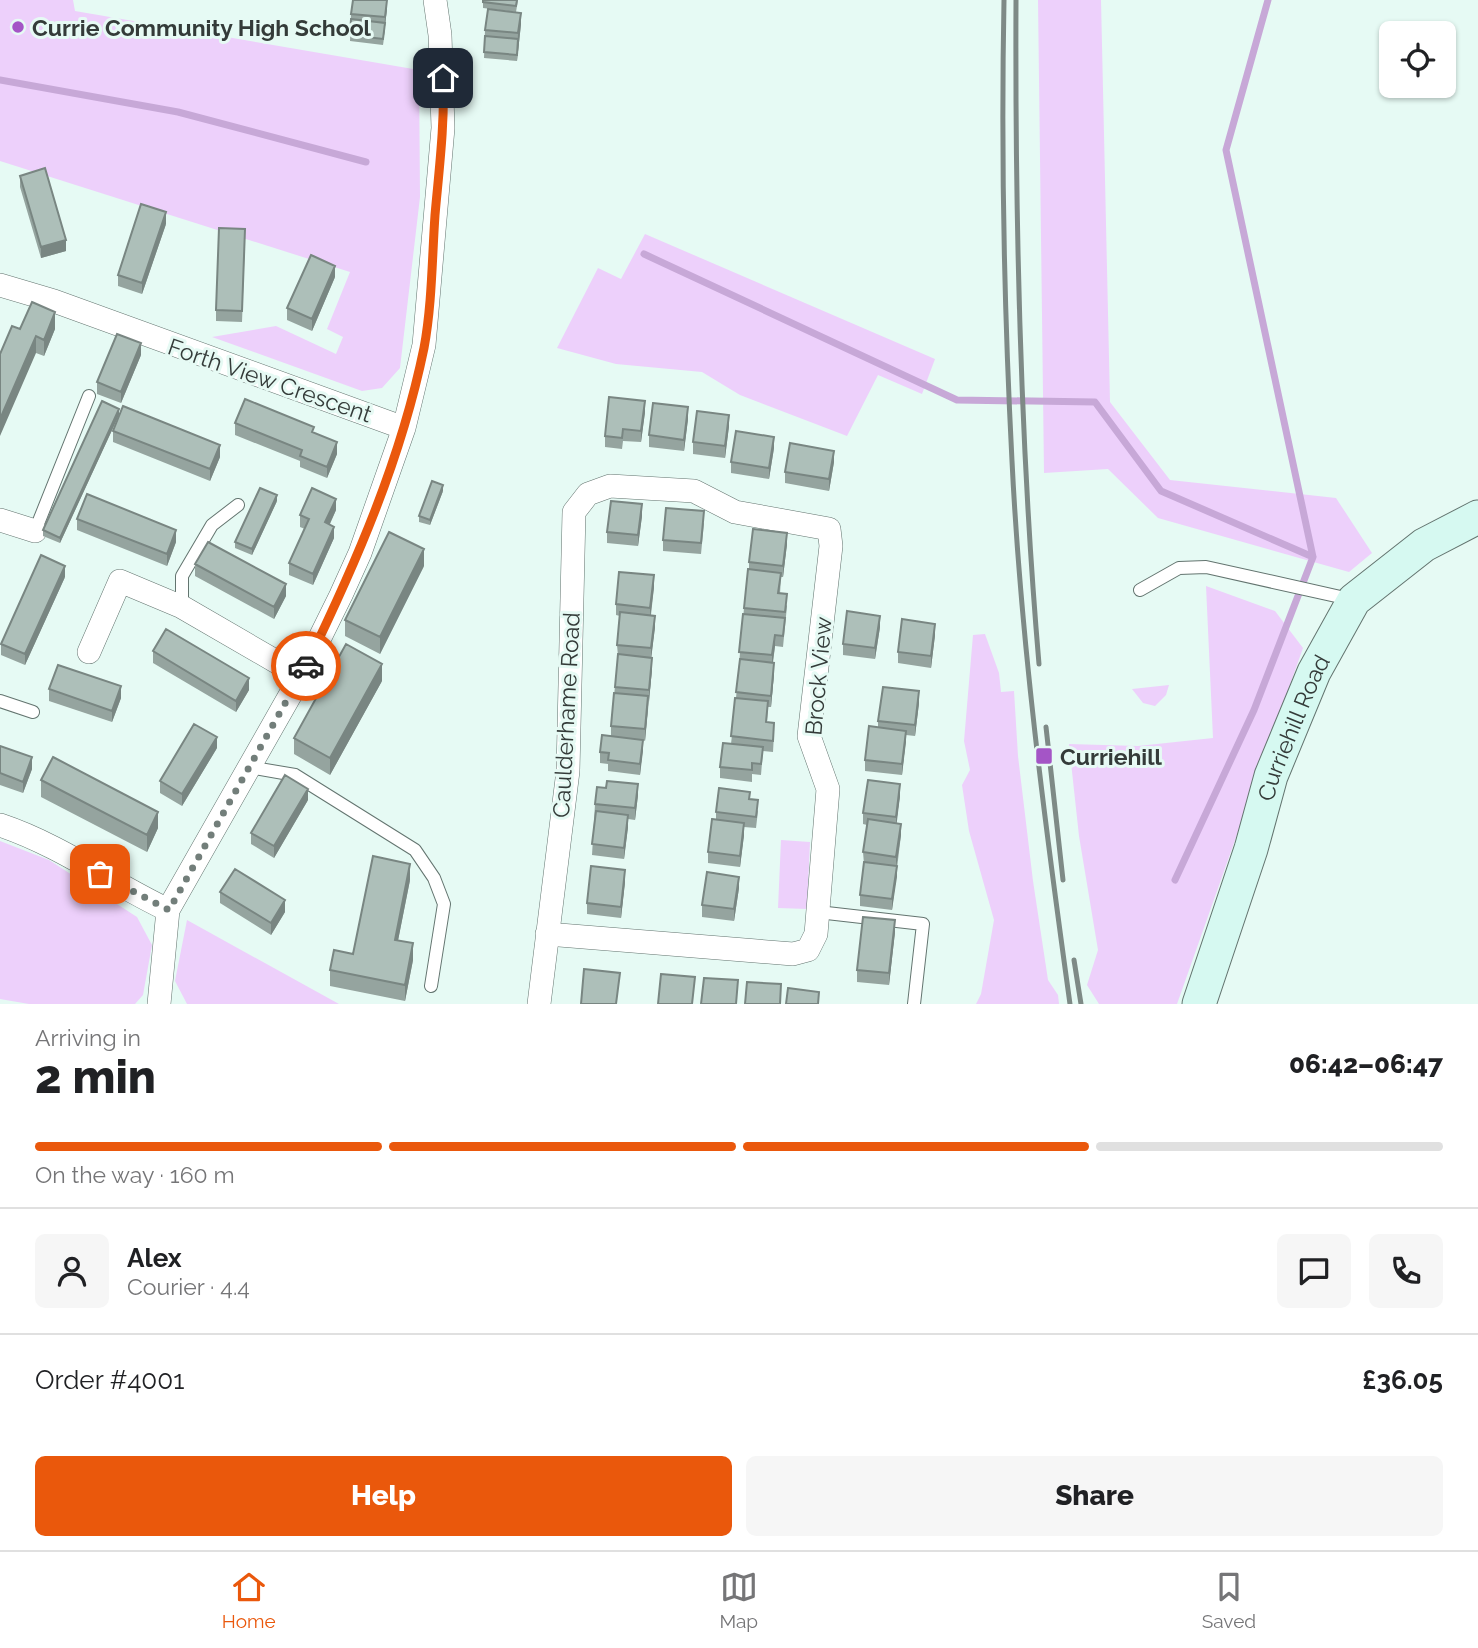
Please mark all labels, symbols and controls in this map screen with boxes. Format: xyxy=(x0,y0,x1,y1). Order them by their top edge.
place label: Currie Community High School xyxy=(32,14,372,41)
marker: Currie Community High School xyxy=(10,19,26,35)
map controls xyxy=(1379,21,1456,98)
button: locate xyxy=(1379,21,1456,98)
pin xyxy=(413,48,473,108)
icon: home xyxy=(424,59,462,97)
street label: Forth View Crescent xyxy=(165,332,376,428)
street label: Caulderhame Road xyxy=(547,612,585,818)
street label: Brock View xyxy=(799,615,837,737)
courier xyxy=(271,631,341,701)
icon: car xyxy=(287,647,325,685)
street label: Curriehill Road xyxy=(1251,650,1335,804)
place label: Curriehill xyxy=(1060,743,1162,770)
marker: Curriehill xyxy=(1034,746,1054,766)
pin xyxy=(70,844,130,904)
icon: bag xyxy=(81,855,119,893)
text: Arriving in xyxy=(35,1024,141,1051)
text: 06:42–06:47 xyxy=(1289,1049,1443,1079)
text: 2 min xyxy=(35,1050,156,1104)
text: On the way · 160 m xyxy=(35,1161,235,1188)
button: person xyxy=(35,1234,109,1308)
button: chat xyxy=(1277,1234,1351,1308)
button: phone xyxy=(1369,1234,1443,1308)
text: Alex xyxy=(127,1243,182,1273)
text: Courier · 4.4 xyxy=(127,1273,250,1300)
text: Order #4001 xyxy=(35,1365,184,1395)
text: £36.05 xyxy=(1362,1365,1443,1395)
button: Help xyxy=(35,1456,732,1536)
button: Share xyxy=(746,1456,1443,1536)
tab: Home xyxy=(222,1568,276,1632)
tab: Map xyxy=(719,1568,758,1632)
tab: Saved xyxy=(1202,1568,1256,1632)

